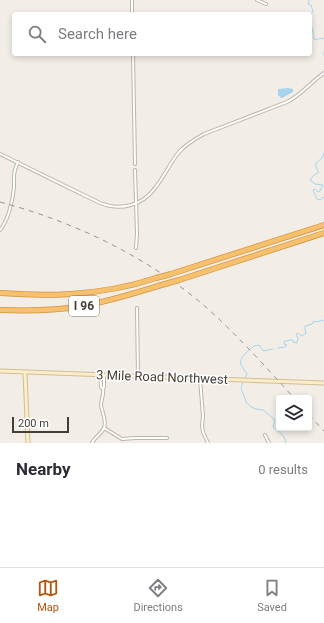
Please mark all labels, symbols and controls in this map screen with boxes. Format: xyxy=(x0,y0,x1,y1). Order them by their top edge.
search box xyxy=(12,12,312,56)
icon: search xyxy=(26,23,48,45)
text: Search here xyxy=(58,25,137,43)
road number: I 96 xyxy=(69,296,99,316)
street label: 3 Mile Road Northwest xyxy=(96,367,228,387)
map controls xyxy=(276,395,312,431)
button: layers xyxy=(276,395,312,431)
scale bar xyxy=(12,415,69,434)
text: 200 m xyxy=(18,417,49,430)
text: Nearby xyxy=(16,459,71,479)
text: 0 results xyxy=(258,462,308,477)
tab: Map xyxy=(37,577,59,614)
tab: Directions xyxy=(133,577,183,614)
tab: Saved xyxy=(257,577,287,614)

